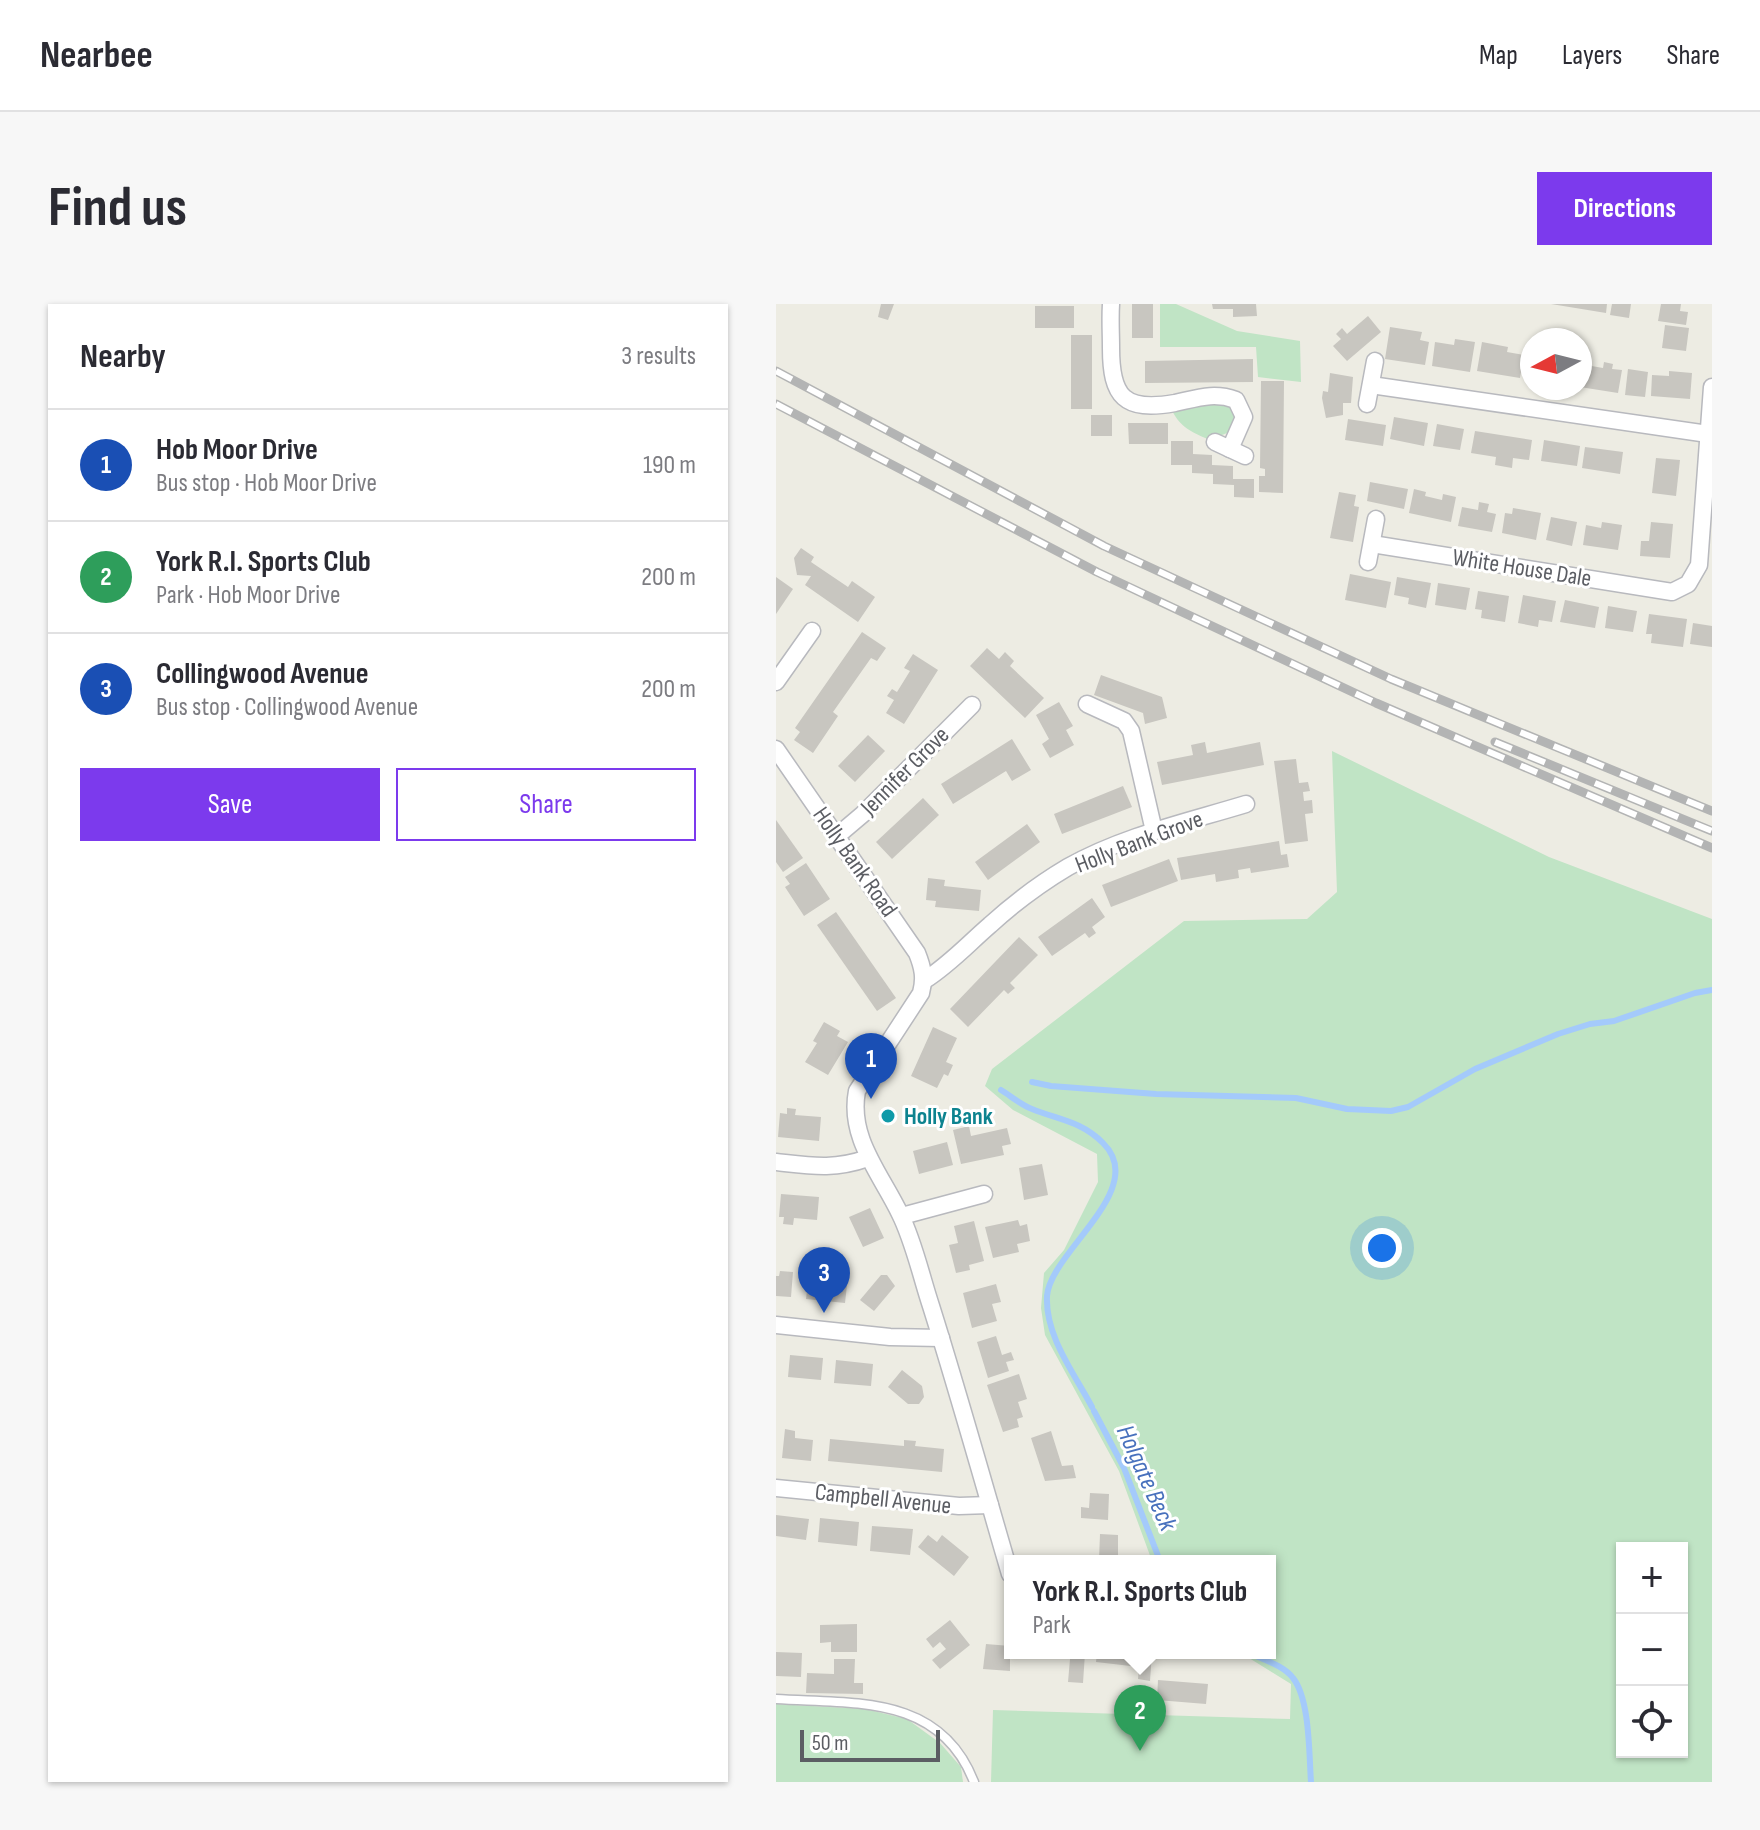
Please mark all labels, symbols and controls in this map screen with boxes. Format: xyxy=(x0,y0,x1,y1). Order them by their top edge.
text: Nearbee xyxy=(40,33,153,78)
text: Map xyxy=(1479,39,1518,72)
text: Layers xyxy=(1562,39,1622,72)
text: Share xyxy=(1666,39,1720,72)
button: Directions xyxy=(1537,172,1712,245)
text: Find us xyxy=(48,175,187,242)
north arrow xyxy=(1520,328,1592,400)
text: Nearby xyxy=(80,336,166,377)
text: 3 results xyxy=(621,341,696,372)
text: Hob Moor Drive xyxy=(156,432,318,468)
text: 1 xyxy=(101,450,111,481)
text: 190 m xyxy=(643,450,696,481)
text: Bus stop · Hob Moor Drive xyxy=(156,468,377,499)
street label: White House Dale xyxy=(1450,543,1594,593)
text: York R.I. Sports Club xyxy=(156,544,371,580)
text: 2 xyxy=(100,562,112,593)
text: 200 m xyxy=(641,562,696,593)
text: Park · Hob Moor Drive xyxy=(156,580,340,611)
text: Collingwood Avenue xyxy=(156,656,369,692)
text: 3 xyxy=(100,674,112,705)
text: 200 m xyxy=(641,674,696,705)
text: Bus stop · Collingwood Avenue xyxy=(156,692,418,723)
street label: Jennifer Grove xyxy=(854,721,955,822)
button: Save xyxy=(80,768,380,841)
button: Share xyxy=(396,768,696,841)
street label: Holly Bank Road xyxy=(807,802,903,922)
street label: Holly Bank Grove xyxy=(1071,804,1207,880)
pin: 1 xyxy=(845,1033,897,1099)
place label: Holly Bank xyxy=(904,1102,993,1131)
marker: Holly Bank xyxy=(879,1107,897,1125)
your location xyxy=(1362,1228,1402,1268)
pin: 3 xyxy=(798,1247,850,1313)
water label: Holgate Beck xyxy=(1109,1420,1184,1537)
street label: Campbell Avenue xyxy=(813,1477,953,1521)
map controls xyxy=(1616,1542,1688,1758)
button: + xyxy=(1616,1542,1688,1614)
popup xyxy=(1004,1555,1276,1659)
text: York R.I. Sports Club xyxy=(1033,1574,1247,1610)
text: Park xyxy=(1033,1610,1071,1641)
button: − xyxy=(1616,1614,1688,1686)
pin: 2 xyxy=(1114,1685,1166,1751)
button: locate xyxy=(1616,1686,1688,1758)
scale bar xyxy=(800,1726,940,1762)
text: 50 m xyxy=(812,1730,848,1757)

